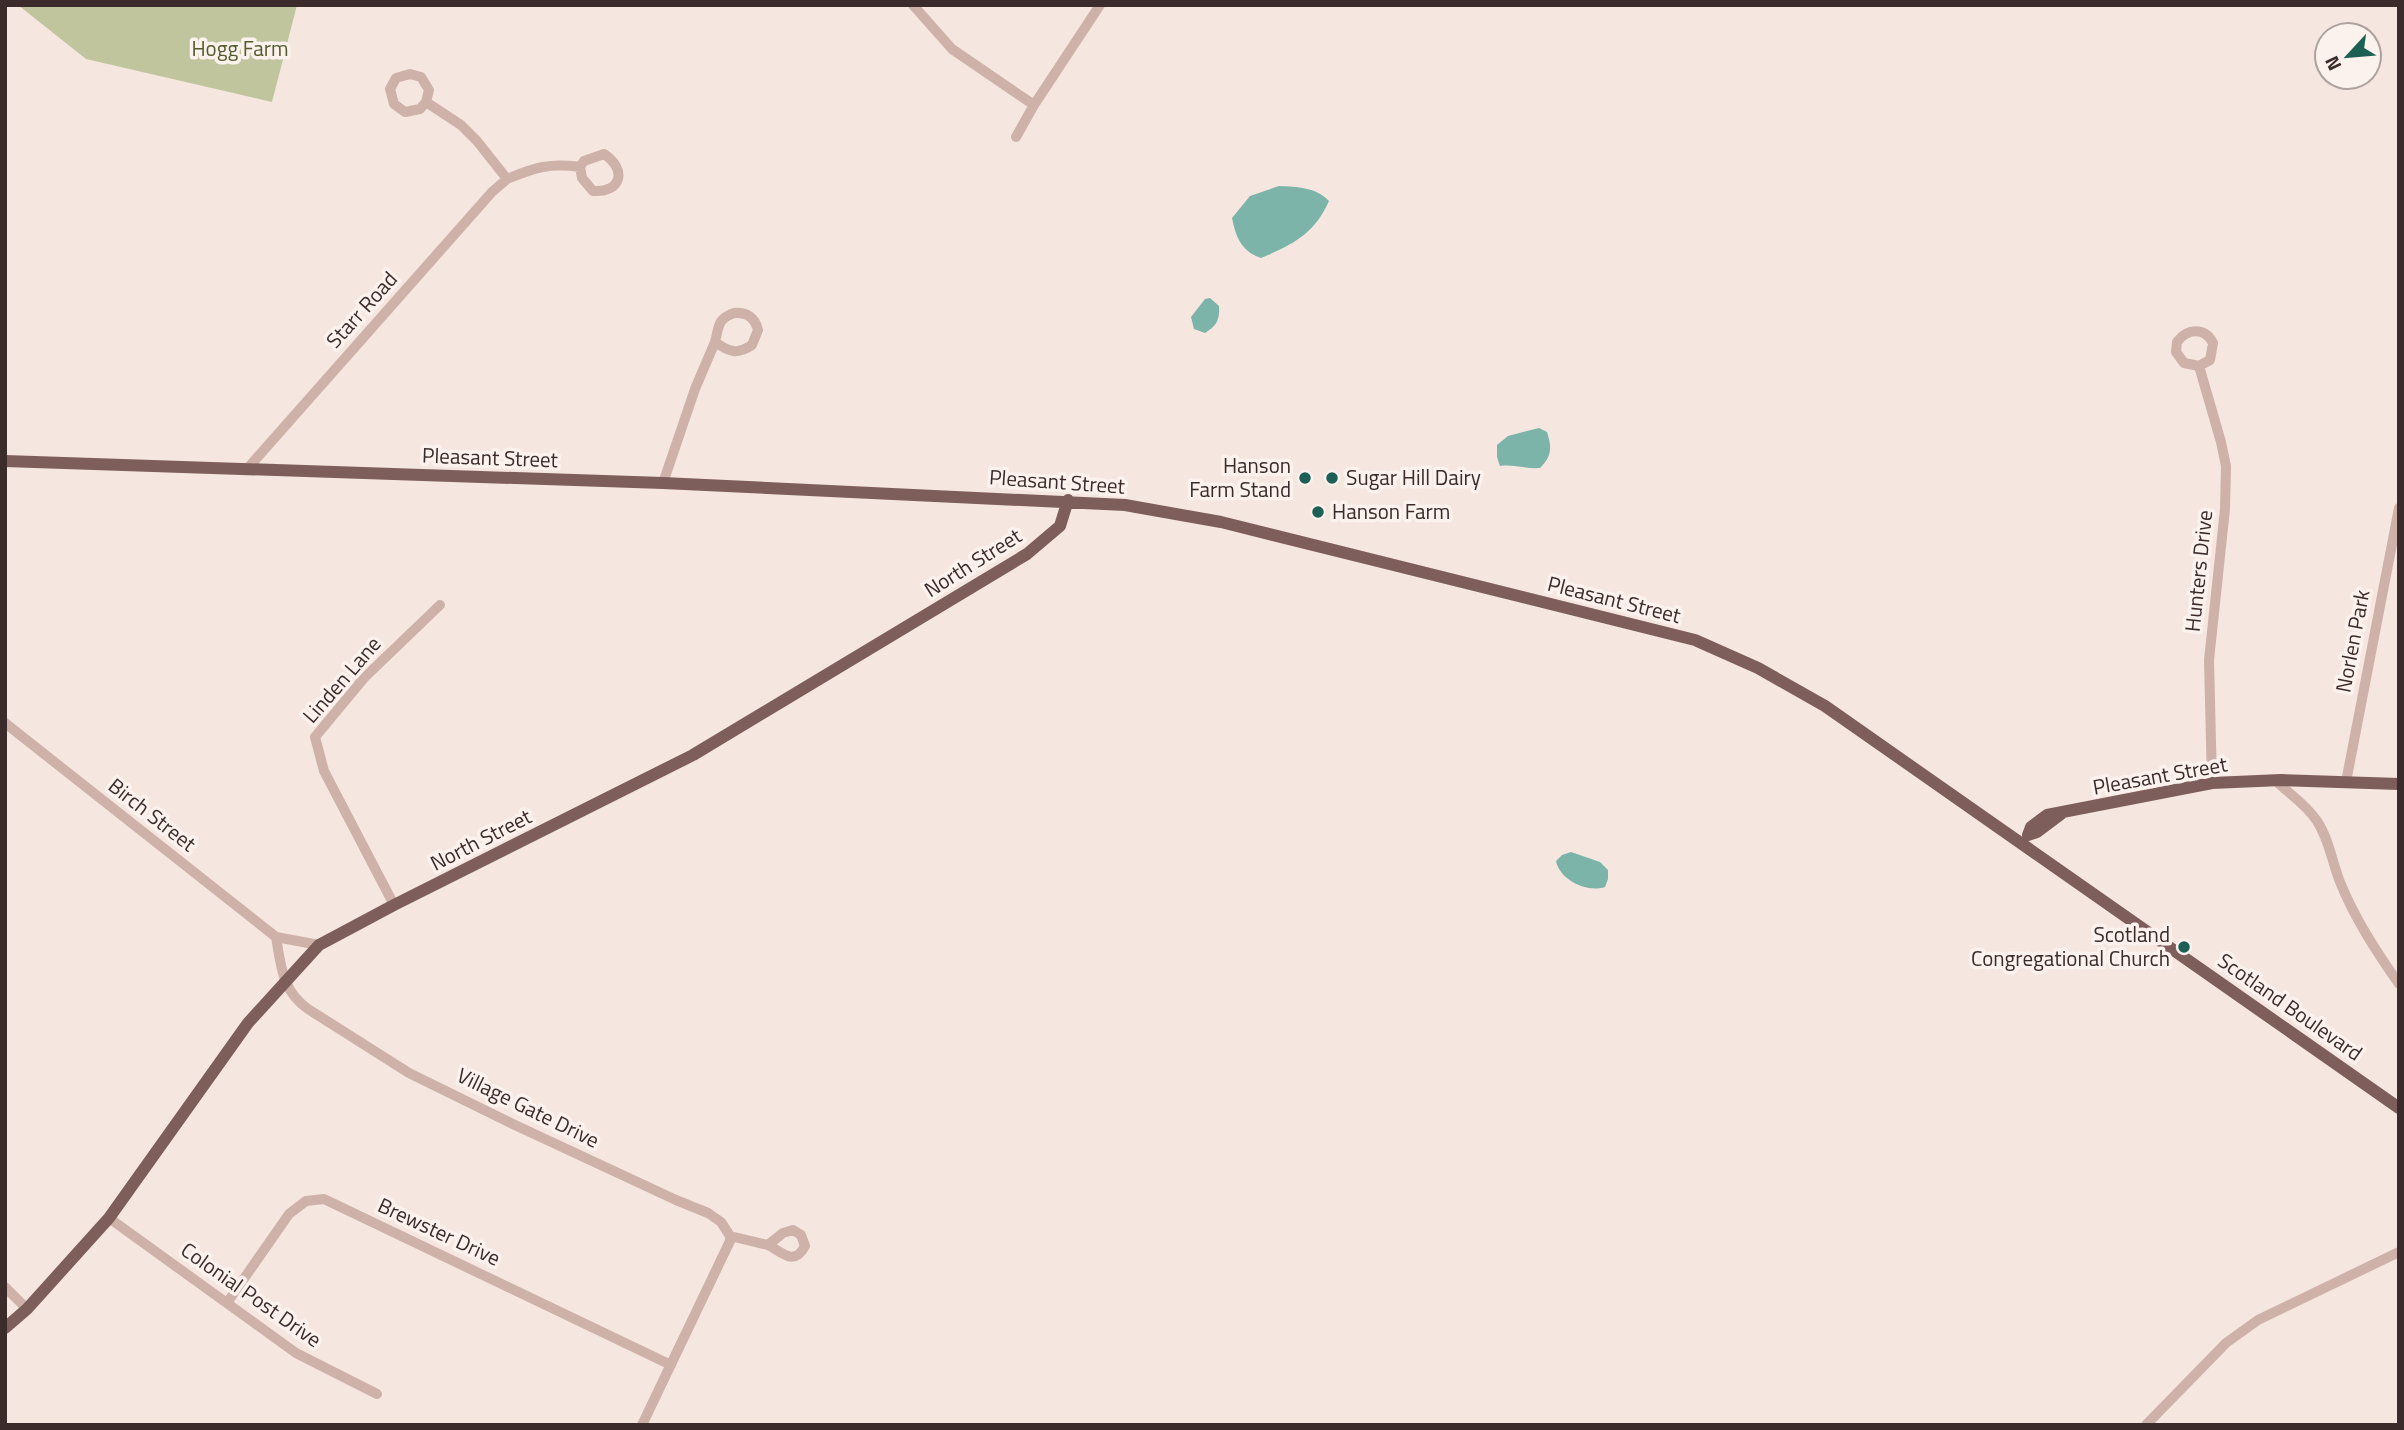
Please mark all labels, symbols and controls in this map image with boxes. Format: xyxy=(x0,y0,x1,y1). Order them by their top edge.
north arrow xyxy=(2313,21,2383,91)
park label: Hogg Farm xyxy=(191,32,289,64)
text: N xyxy=(2316,51,2348,76)
street label: Starr Road xyxy=(318,264,404,355)
street label: Pleasant Street xyxy=(421,439,559,475)
place label: Hanson Farm Stand xyxy=(1189,449,1291,505)
street label: Pleasant Street xyxy=(988,460,1127,502)
place label: Sugar Hill Dairy xyxy=(1346,461,1481,493)
marker: Hanson Farm Stand xyxy=(1297,470,1313,486)
marker: Sugar Hill Dairy xyxy=(1324,470,1340,486)
place label: Hanson Farm xyxy=(1332,495,1450,527)
marker: Hanson Farm xyxy=(1310,504,1326,520)
street label: Hunters Drive xyxy=(2176,509,2220,633)
street label: North Street xyxy=(917,519,1028,605)
street label: Pleasant Street xyxy=(1544,567,1685,631)
street label: Norlen Park xyxy=(2326,587,2378,695)
street label: Linden Lane xyxy=(294,629,388,730)
street label: Pleasant Street xyxy=(2090,747,2230,803)
street label: Birch Street xyxy=(102,770,204,859)
street label: North Street xyxy=(424,800,537,878)
place label: Scotland Congregational Church xyxy=(1971,918,2170,974)
marker: Scotland Congregational Church xyxy=(2176,939,2192,955)
street label: Scotland Boulevard xyxy=(2212,944,2369,1068)
street label: Village Gate Drive xyxy=(452,1059,605,1155)
street label: Brewster Drive xyxy=(373,1189,506,1273)
street label: Colonial Post Drive xyxy=(175,1234,328,1355)

